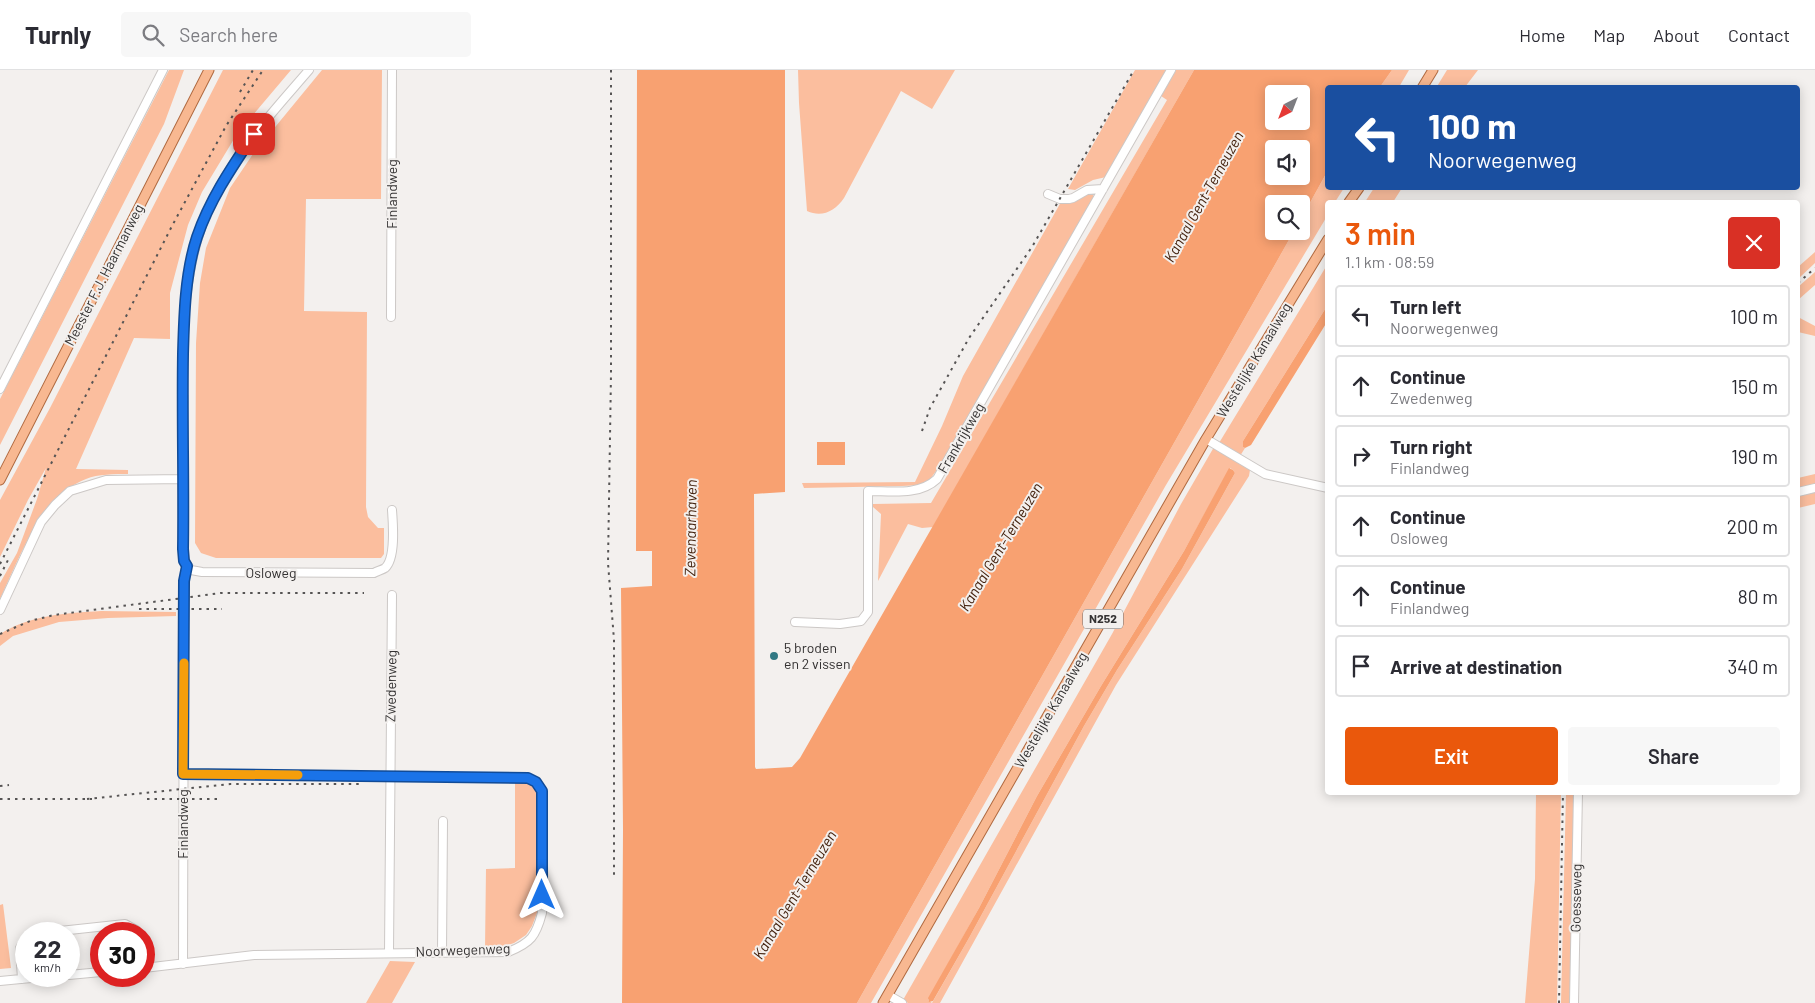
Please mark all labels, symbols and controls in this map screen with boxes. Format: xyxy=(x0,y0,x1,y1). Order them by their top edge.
search box xyxy=(121,12,471,57)
text: Turnly xyxy=(25,20,91,49)
icon: search xyxy=(139,21,167,49)
text: Search here xyxy=(179,23,278,46)
text: Home xyxy=(1519,24,1565,46)
text: Map xyxy=(1593,24,1625,46)
text: About xyxy=(1653,24,1700,46)
text: Contact xyxy=(1728,24,1790,46)
north arrow xyxy=(1265,85,1310,130)
map controls xyxy=(1265,85,1310,240)
text: 100 m xyxy=(1428,104,1517,146)
icon: left xyxy=(1345,105,1410,170)
pin xyxy=(233,113,275,155)
icon: arrive xyxy=(240,120,268,148)
water label: Kanaal Gent-Terneuzen xyxy=(1160,128,1247,265)
button: sound xyxy=(1265,140,1310,185)
text: Noorwegenweg xyxy=(1428,146,1577,172)
street label: Finlandweg xyxy=(383,159,400,229)
button: search xyxy=(1265,195,1310,240)
street label: Meester F.J. Haarmanweg xyxy=(60,201,147,348)
text: 3 min xyxy=(1345,215,1416,251)
button: close xyxy=(1728,217,1780,269)
text: 1.1 km · 08:59 xyxy=(1345,252,1434,271)
text: Turn left xyxy=(1390,295,1461,318)
street label: Westelijke Kanaalweg xyxy=(1213,299,1295,420)
icon: left xyxy=(1347,302,1375,330)
text: 100 m xyxy=(1730,305,1778,328)
text: Noorwegenweg xyxy=(1390,318,1498,337)
text: Continue xyxy=(1390,365,1466,388)
icon: ahead xyxy=(1347,372,1375,400)
text: 150 m xyxy=(1731,375,1778,398)
text: Zwedenweg xyxy=(1390,388,1473,407)
street label: Frankrijkweg xyxy=(934,400,988,476)
text: Turn right xyxy=(1390,435,1472,458)
icon: right xyxy=(1347,442,1375,470)
text: 190 m xyxy=(1731,445,1778,468)
text: Finlandweg xyxy=(1390,458,1469,477)
water label: Zevenaarhaven xyxy=(680,479,700,577)
water label: Kanaal Gent-Terneuzen xyxy=(955,479,1046,614)
text: Continue xyxy=(1390,505,1466,528)
icon: ahead xyxy=(1347,512,1375,540)
text: 200 m xyxy=(1727,515,1778,538)
text: Osloweg xyxy=(1390,528,1448,547)
street label: Osloweg xyxy=(246,564,296,581)
text: Continue xyxy=(1390,575,1466,598)
icon: ahead xyxy=(1347,582,1375,610)
text: 80 m xyxy=(1738,585,1778,608)
text: Finlandweg xyxy=(1390,598,1469,617)
road number: N252 xyxy=(1083,610,1123,628)
place label: 5 broden en 2 vissen xyxy=(784,639,851,672)
street label: Westelijke Kanaalweg xyxy=(1010,649,1091,771)
street label: Zwedenweg xyxy=(381,650,400,722)
marker: 5 broden en 2 vissen xyxy=(768,650,780,662)
icon: arrive xyxy=(1347,652,1375,680)
text: Arrive at destination xyxy=(1390,655,1562,678)
text: 340 m xyxy=(1727,655,1778,678)
button: Exit xyxy=(1345,727,1558,785)
button: Share xyxy=(1568,727,1780,785)
street label: Finlandweg xyxy=(174,789,191,859)
water label: Kanaal Gent-Terneuzen xyxy=(749,827,840,962)
street label: Goesseweg xyxy=(1566,863,1585,933)
position arrow xyxy=(515,868,567,920)
speed limit sign: 30 xyxy=(90,922,155,987)
text: 22 xyxy=(33,933,62,963)
street label: Noorwegenweg xyxy=(415,939,511,960)
text: km/h xyxy=(34,960,61,974)

